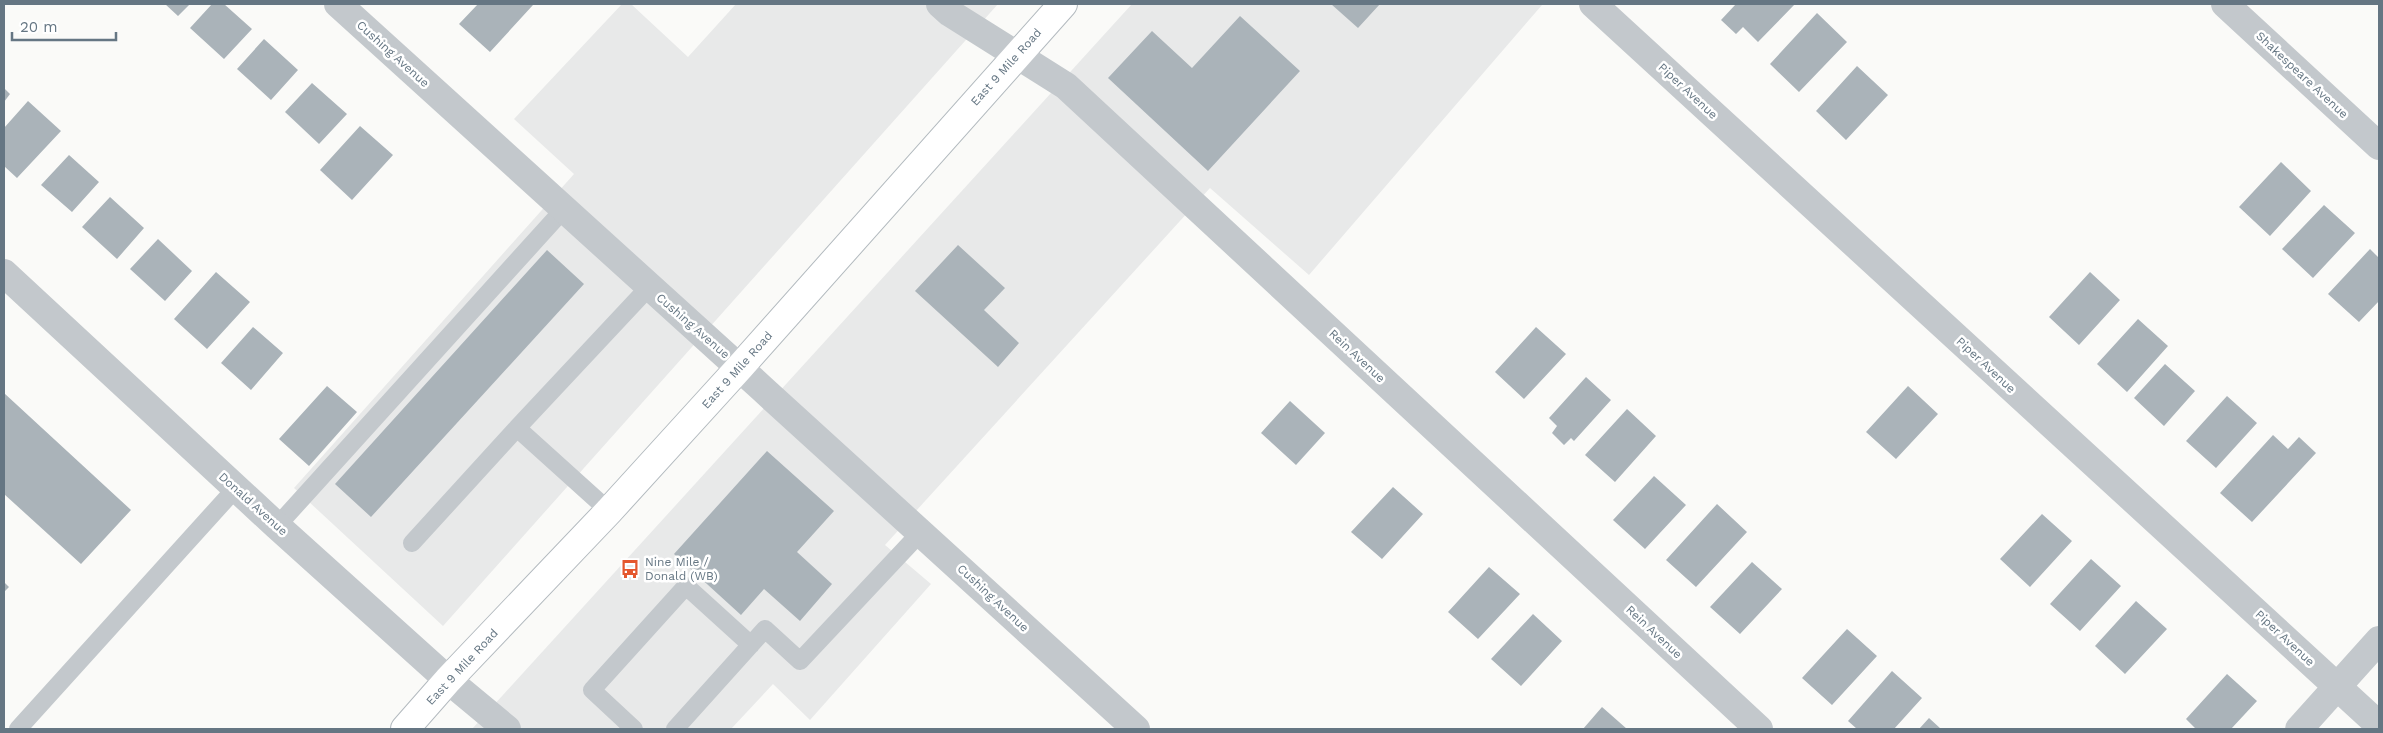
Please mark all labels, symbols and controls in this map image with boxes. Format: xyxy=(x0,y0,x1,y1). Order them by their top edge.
scale bar xyxy=(12,10,116,42)
text: 20 m xyxy=(20,18,58,36)
street label: Cushing Avenue xyxy=(354,18,432,90)
street label: East 9 Mile Road xyxy=(968,26,1044,108)
street label: Shakespeare Avenue xyxy=(2253,29,2351,121)
street label: Piper Avenue xyxy=(1656,60,1720,122)
street label: Cushing Avenue xyxy=(654,290,733,362)
street label: Rein Avenue xyxy=(1326,327,1388,386)
street label: East 9 Mile Road xyxy=(699,329,775,411)
street label: Piper Avenue xyxy=(1954,334,2018,396)
street label: Donald Avenue xyxy=(216,470,290,538)
place label: Nine Mile / Donald (WB) xyxy=(645,555,718,583)
bus stop icon: Nine Mile / Donald (WB) xyxy=(619,558,641,580)
street label: Cushing Avenue xyxy=(954,561,1032,635)
street label: Rein Avenue xyxy=(1623,603,1685,662)
street label: Piper Avenue xyxy=(2253,607,2317,669)
street label: East 9 Mile Road xyxy=(423,626,501,708)

